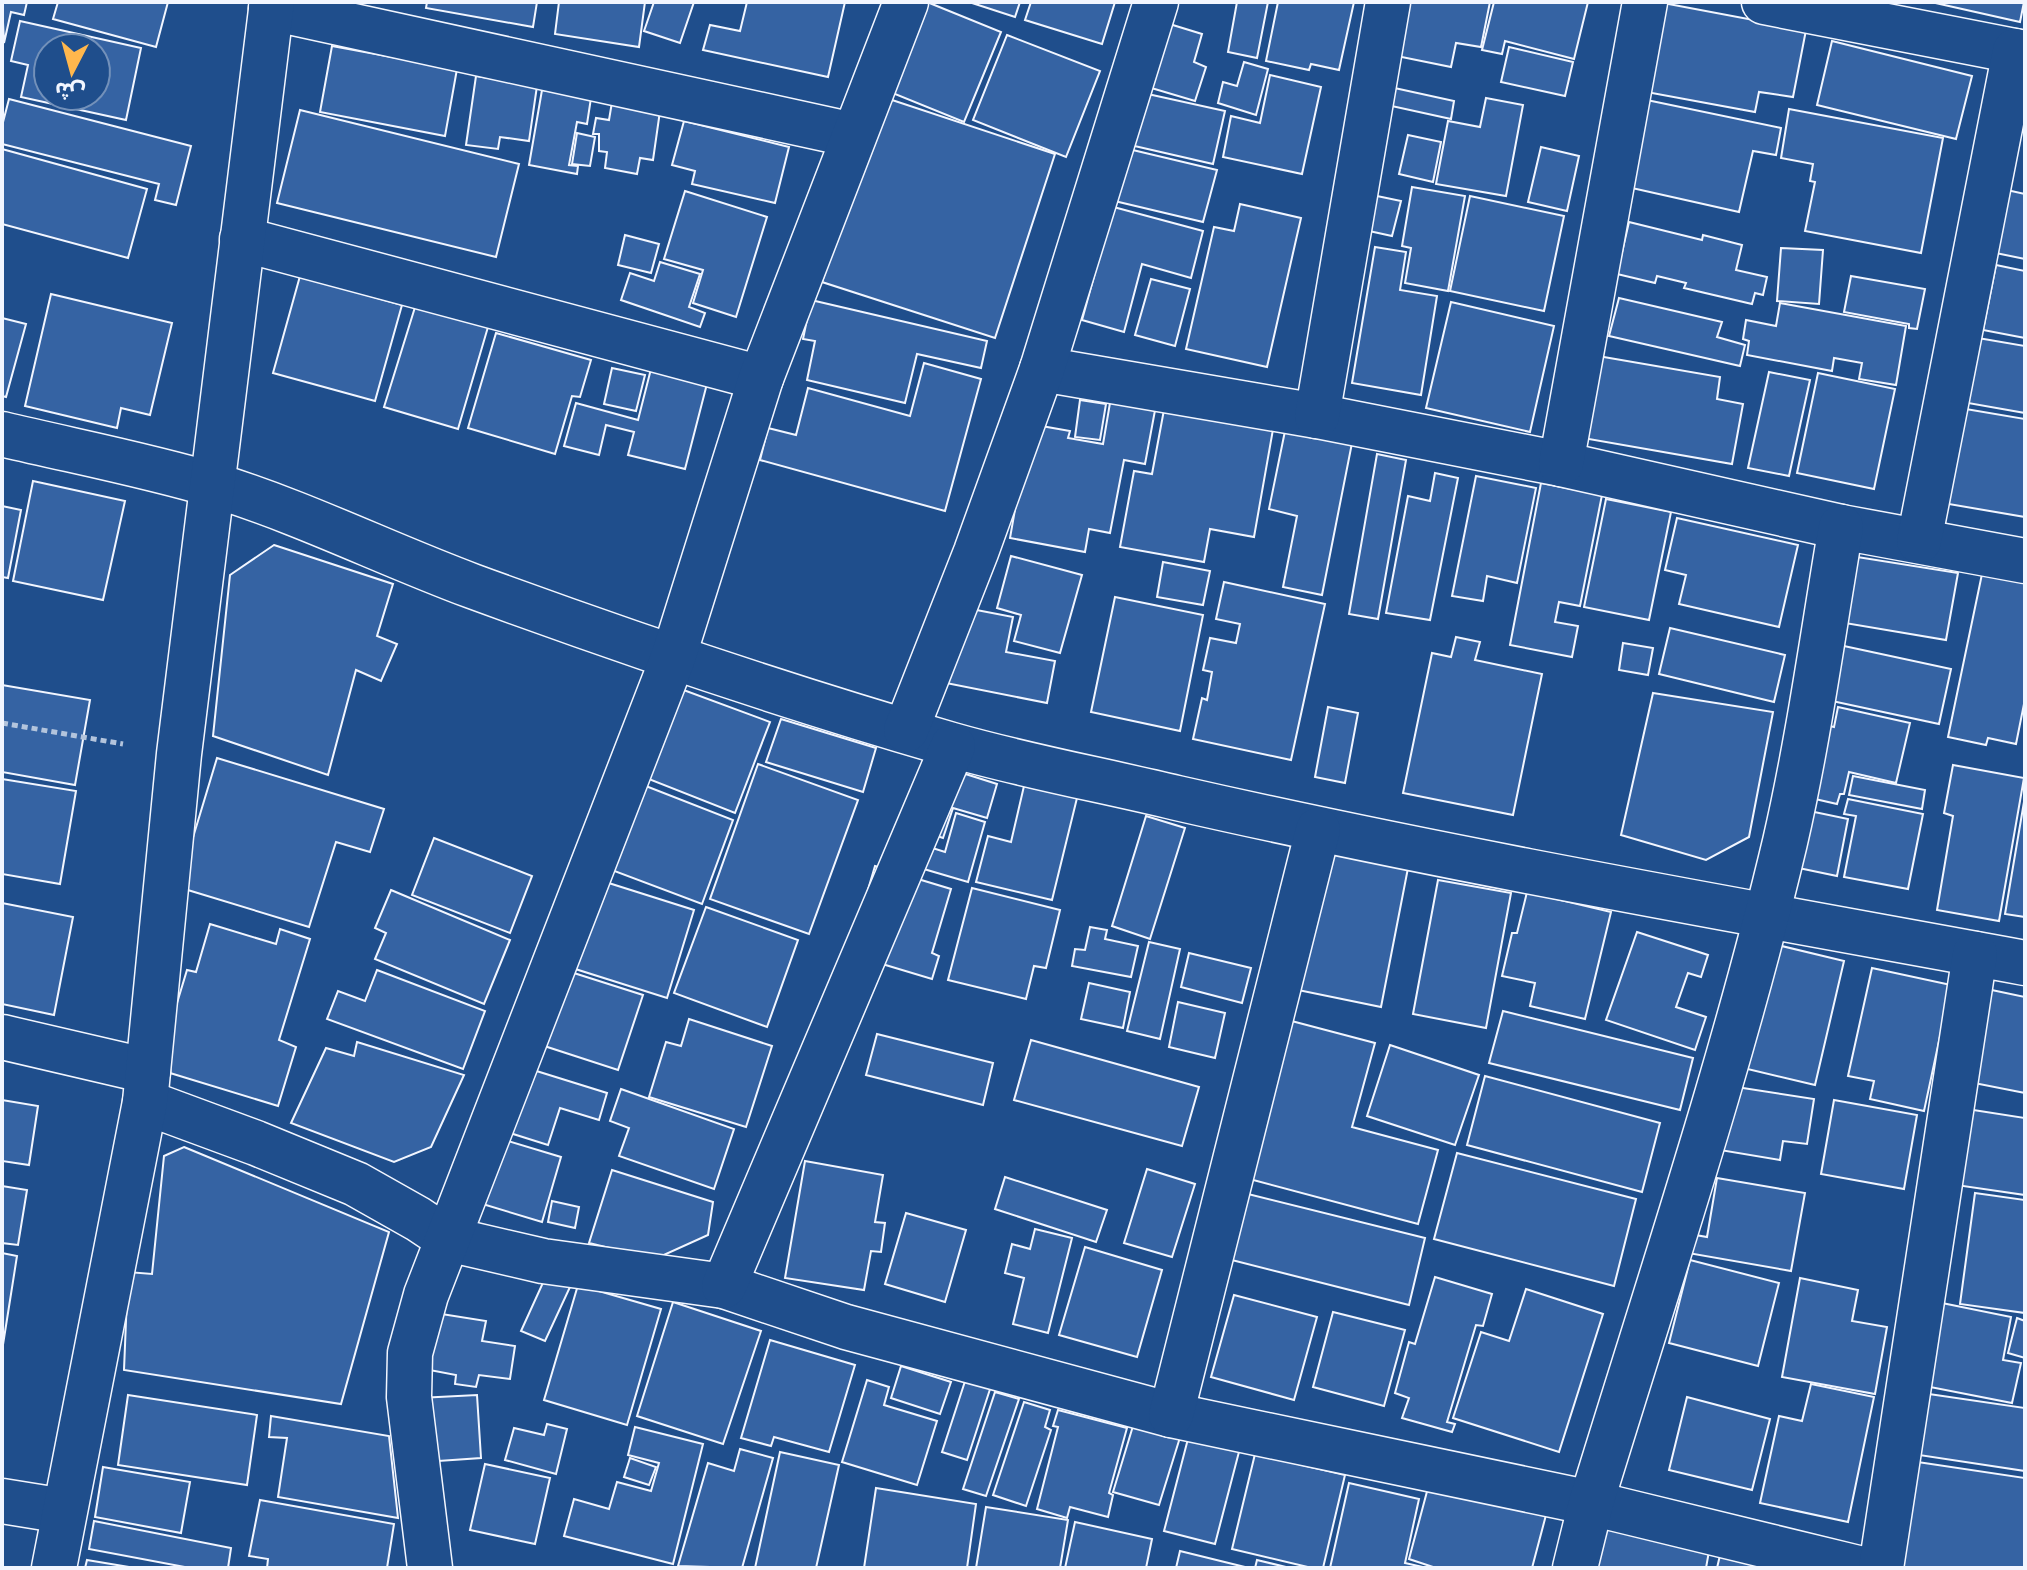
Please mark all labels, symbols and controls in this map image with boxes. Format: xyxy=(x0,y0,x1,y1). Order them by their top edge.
north arrow xyxy=(32,32,112,112)
text: ش xyxy=(53,77,86,107)

